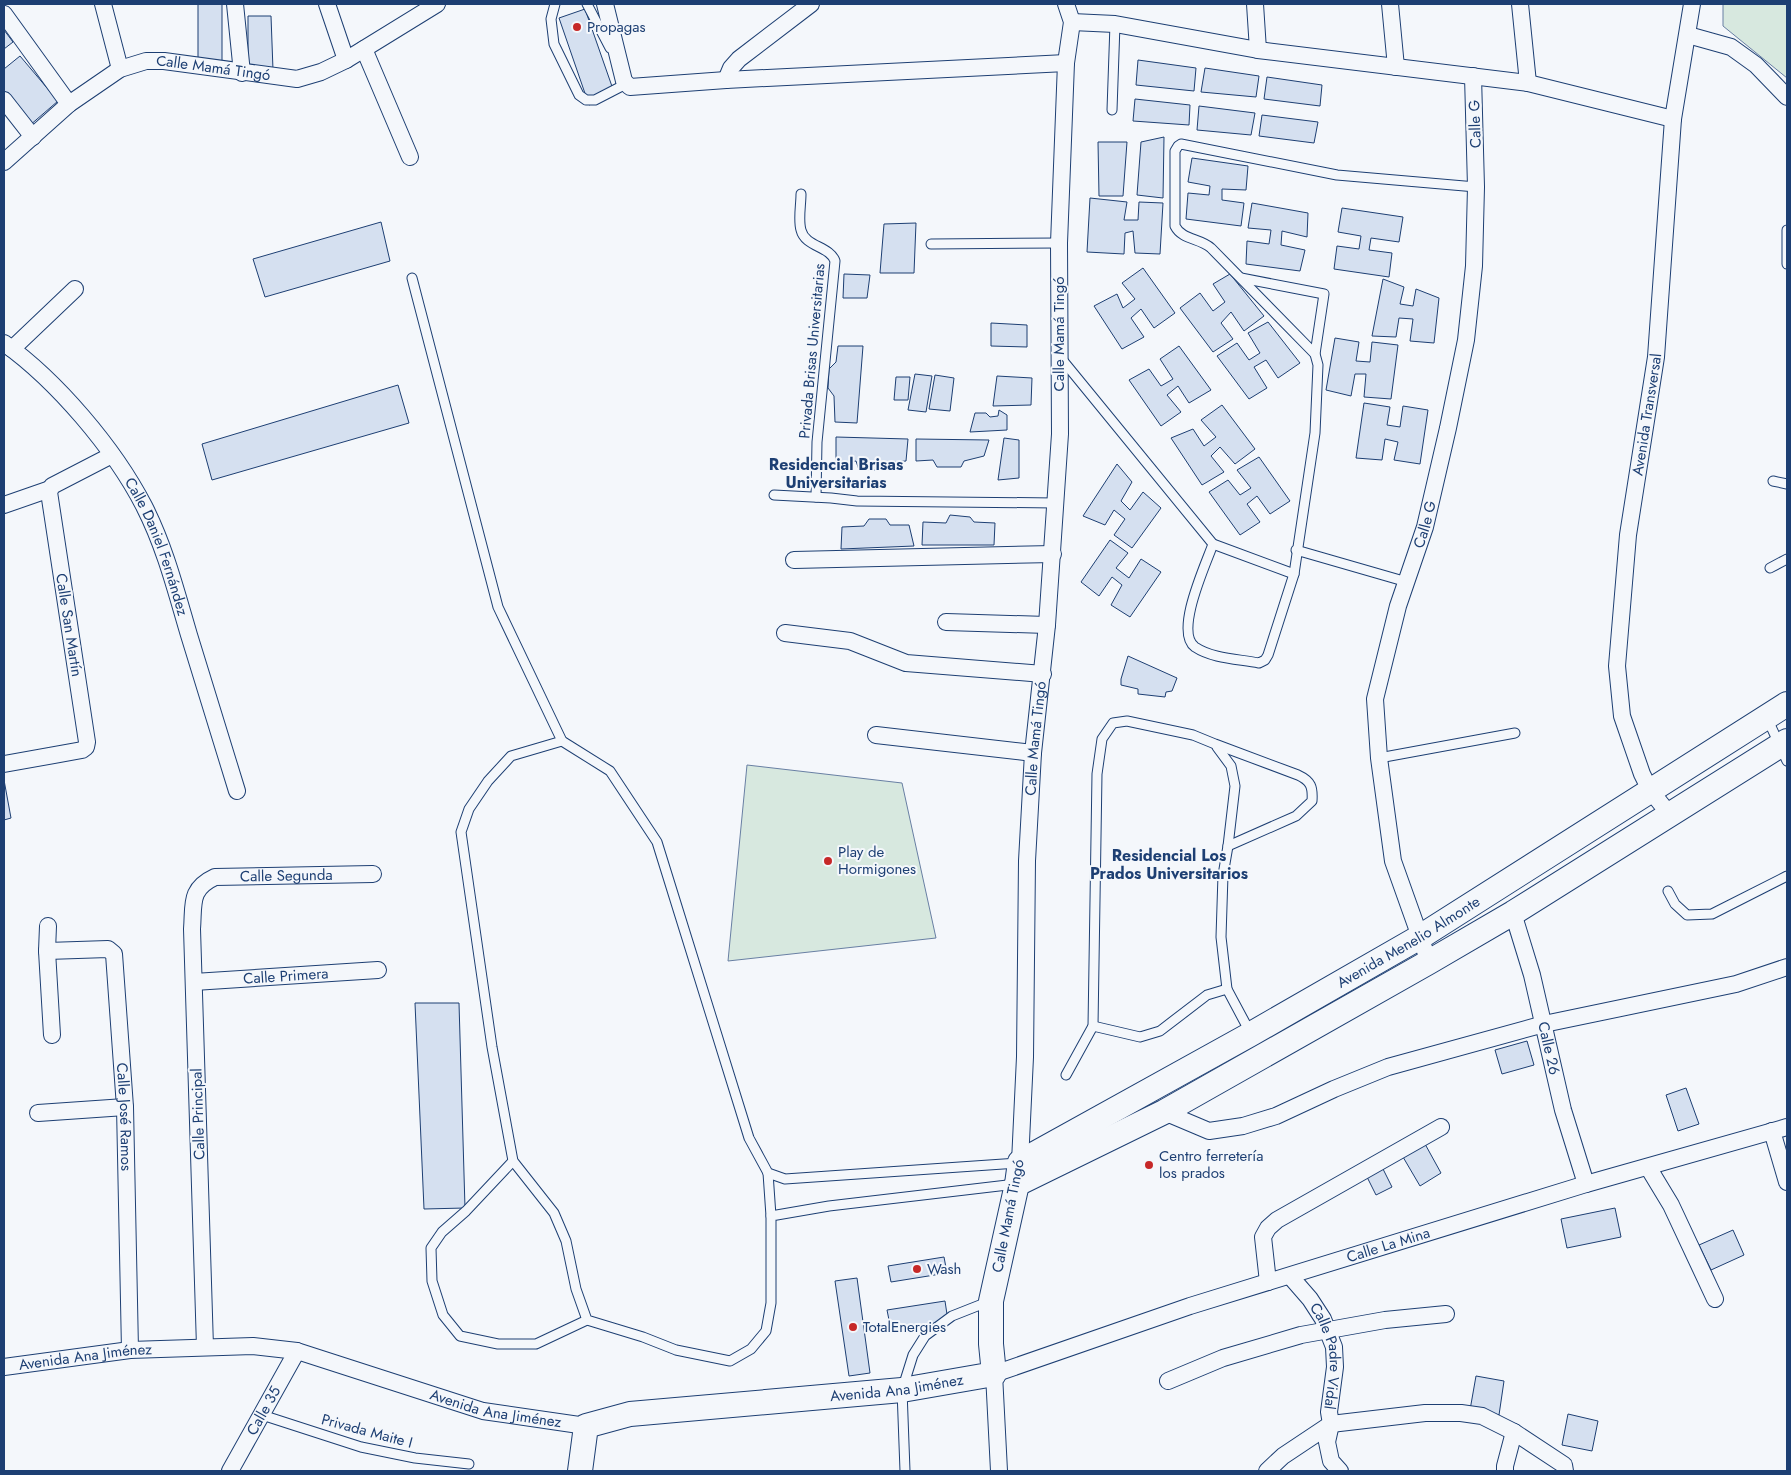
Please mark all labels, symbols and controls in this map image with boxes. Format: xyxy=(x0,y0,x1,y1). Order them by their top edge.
place label: Propagas xyxy=(587,16,646,38)
marker: Propagas xyxy=(571,21,583,33)
street label: Calle Mamá Tingó xyxy=(156,50,272,86)
street label: Calle G xyxy=(1463,100,1487,148)
street label: Privada Brisas Universitarias xyxy=(793,263,831,439)
street label: Calle Mamá Tingó xyxy=(1048,277,1070,391)
street label: Avenida Transversal xyxy=(1627,353,1667,477)
district label: Residencial Brisas Universitarias xyxy=(769,453,903,494)
street label: Calle Daniel Fernández xyxy=(119,473,194,618)
street label: Calle G xyxy=(1408,499,1442,551)
street label: Calle San Martín xyxy=(50,572,88,678)
street label: Calle Mamá Tingó xyxy=(1020,680,1052,796)
place label: Play de Hormigones xyxy=(838,841,916,880)
district label: Residencial Los Prados Universitarios xyxy=(1090,844,1248,885)
marker: Play de Hormigones xyxy=(822,855,834,867)
street label: Calle Segunda xyxy=(240,864,333,888)
street label: Avenida Menelio Almonte xyxy=(1333,891,1484,994)
street label: Calle Primera xyxy=(242,962,329,990)
street label: Calle 26 xyxy=(1532,1020,1566,1077)
street label: Calle José Ramos xyxy=(111,1062,137,1171)
street label: Calle Principal xyxy=(185,1068,211,1160)
place label: Centro ferretería los prados xyxy=(1159,1145,1263,1184)
street label: Calle Mamá Tingó xyxy=(986,1157,1030,1275)
marker: Centro ferretería los prados xyxy=(1143,1159,1155,1171)
street label: Calle La Mina xyxy=(1344,1222,1433,1268)
place label: Wash xyxy=(927,1258,962,1280)
marker: Wash xyxy=(911,1263,923,1275)
street label: Calle Padre Vidal xyxy=(1304,1298,1346,1411)
place label: TotalEnergies xyxy=(863,1316,946,1338)
marker: TotalEnergies xyxy=(847,1321,859,1333)
street label: Avenida Ana Jiménez xyxy=(17,1338,152,1376)
street label: Avenida Ana Jiménez xyxy=(829,1369,965,1407)
street label: Calle 35 xyxy=(241,1382,286,1439)
street label: Avenida Ana Jiménez xyxy=(427,1384,563,1433)
street label: Privada Maite I xyxy=(319,1408,415,1454)

